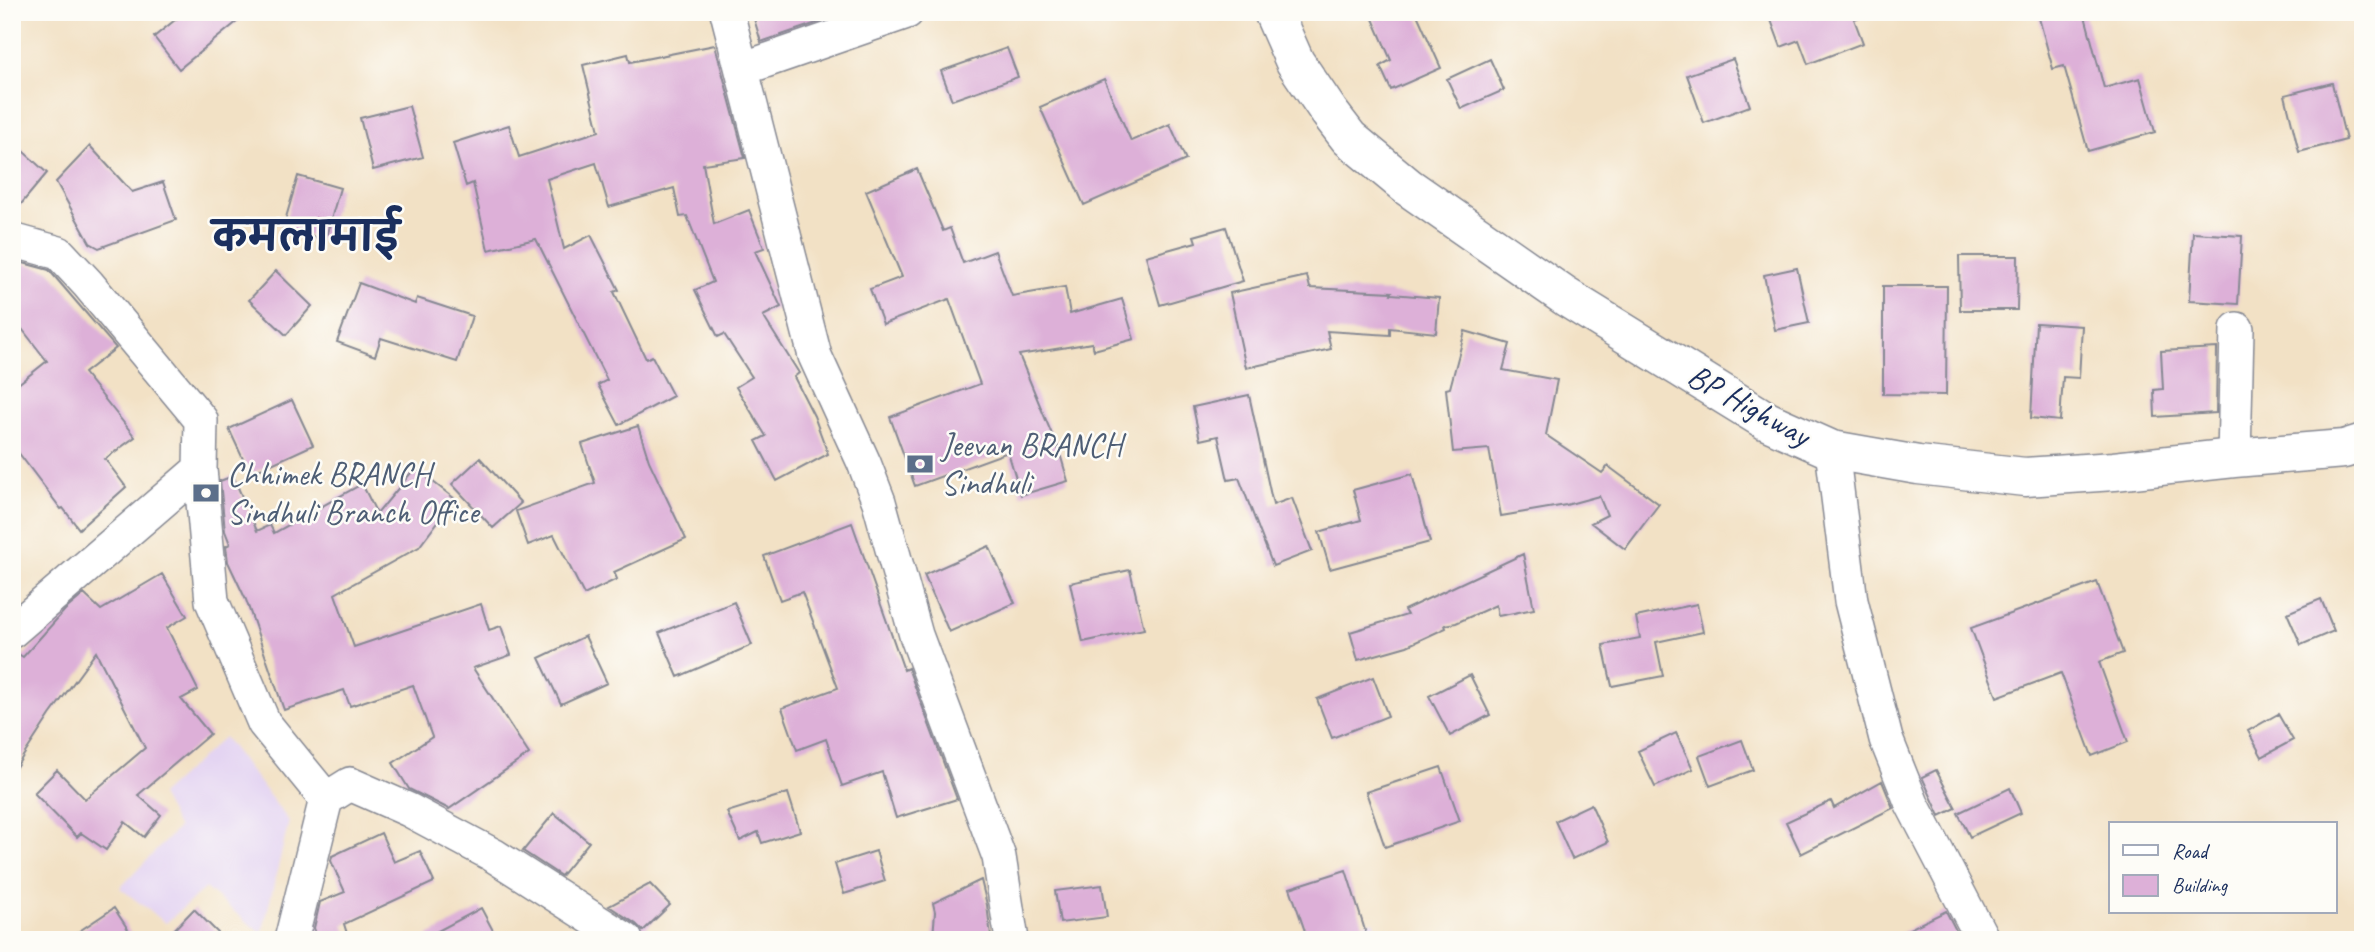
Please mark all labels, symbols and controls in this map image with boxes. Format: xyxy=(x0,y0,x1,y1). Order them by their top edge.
district label: कमलामाई xyxy=(210,205,403,262)
street label: BP Highway xyxy=(1680,354,1820,457)
place label: Jeevan BRANCH Sindhuli xyxy=(939,424,1127,504)
bank icon: Jeevan BRANCH Sindhuli xyxy=(905,449,935,479)
place label: Chhimek BRANCH Sindhuli Branch Office xyxy=(227,453,481,533)
bank icon: Chhimek BRANCH Sindhuli Branch Office xyxy=(191,478,221,508)
legend xyxy=(2109,822,2336,914)
text: Road xyxy=(2172,838,2211,864)
text: Building xyxy=(2172,872,2229,898)

